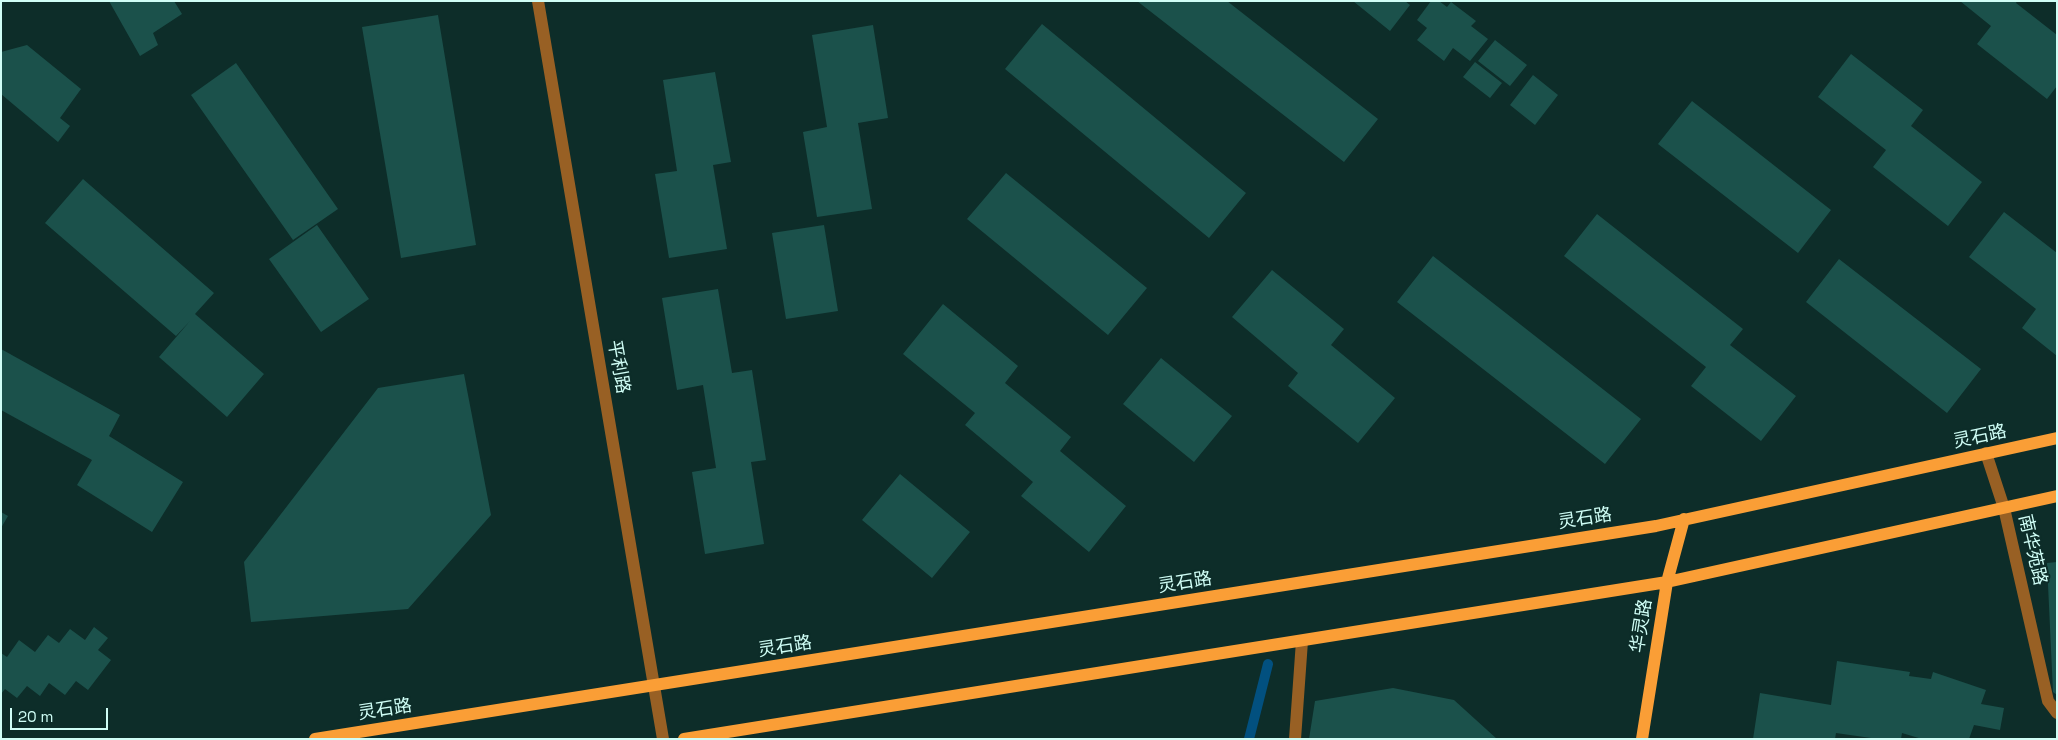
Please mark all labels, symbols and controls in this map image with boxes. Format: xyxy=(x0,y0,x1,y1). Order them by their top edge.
street label: 平利路 xyxy=(603,339,633,395)
street label: 灵石路 xyxy=(1951,421,2009,453)
street label: 灵石路 xyxy=(1557,504,1613,534)
street label: 南华苑路 xyxy=(2013,512,2051,588)
street label: 灵石路 xyxy=(1157,568,1213,598)
street label: 华灵路 xyxy=(1627,598,1657,654)
street label: 灵石路 xyxy=(757,632,813,662)
street label: 灵石路 xyxy=(357,695,413,725)
scale bar xyxy=(12,698,110,730)
text: 20 m xyxy=(18,707,53,726)

